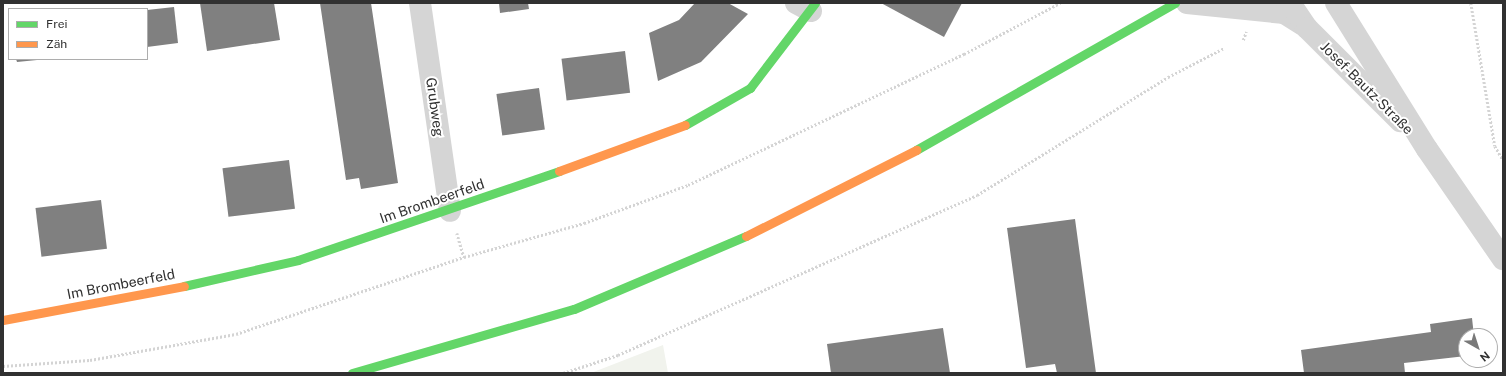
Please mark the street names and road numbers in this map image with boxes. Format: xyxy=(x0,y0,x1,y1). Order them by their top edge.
street label: Josef-Bautz-Straße xyxy=(1317,38,1417,138)
street label: Grubweg xyxy=(423,76,447,138)
street label: Im Brombeerfeld xyxy=(377,175,487,227)
street label: Im Brombeerfeld xyxy=(66,265,176,303)

